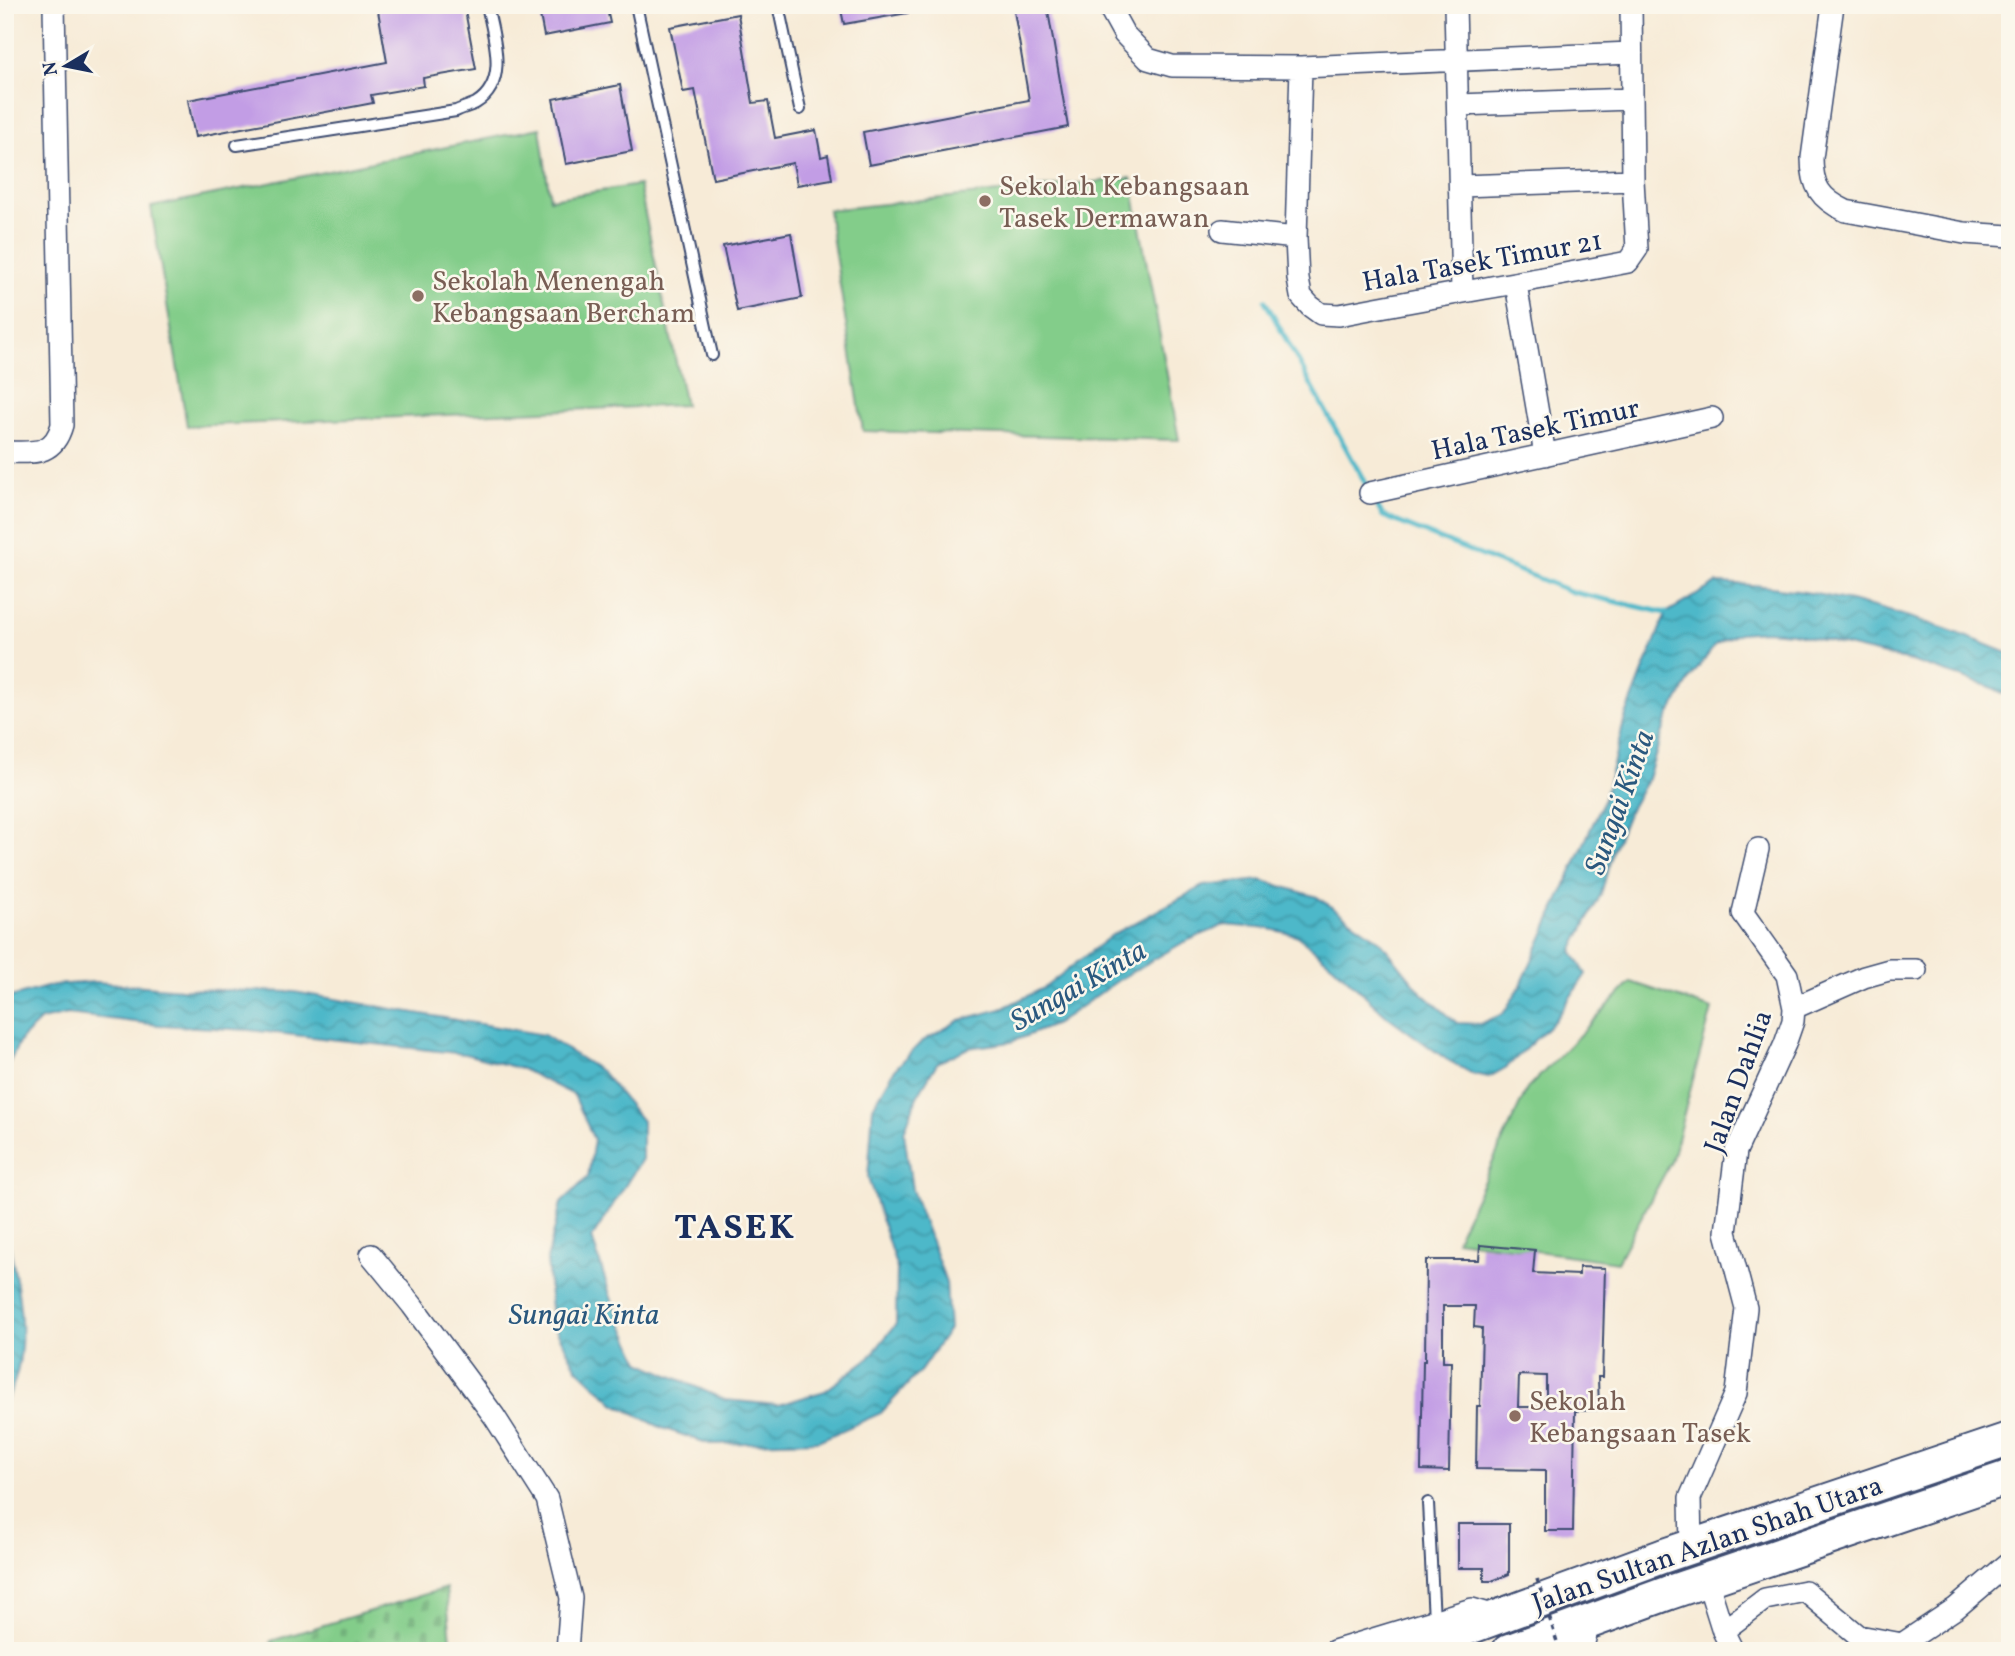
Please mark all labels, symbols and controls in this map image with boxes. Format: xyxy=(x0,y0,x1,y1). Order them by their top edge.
north arrow xyxy=(32,32,102,102)
text: N xyxy=(37,59,65,78)
place label: Sekolah Kebangsaan Tasek Dermawan xyxy=(999,168,1250,239)
marker: Sekolah Kebangsaan Tasek Dermawan xyxy=(977,193,993,209)
street label: Hala Tasek Timur 21 xyxy=(1359,222,1606,303)
place label: Sekolah Menengah Kebangsaan Bercham xyxy=(432,263,695,334)
marker: Sekolah Menengah Kebangsaan Bercham xyxy=(410,288,426,304)
street label: Hala Tasek Timur xyxy=(1428,389,1643,472)
water label: Sungai Kinta xyxy=(1575,725,1666,881)
water label: Sungai Kinta xyxy=(1003,931,1155,1043)
street label: Jalan Dahlia xyxy=(1695,1005,1783,1159)
district label: TASEK xyxy=(674,1205,796,1253)
water label: Sungai Kinta xyxy=(509,1295,659,1337)
place label: Sekolah Kebangsaan Tasek xyxy=(1529,1383,1751,1454)
marker: Sekolah Kebangsaan Tasek xyxy=(1507,1408,1523,1424)
street label: Jalan Sultan Azlan Shah Utara xyxy=(1527,1467,1888,1624)

